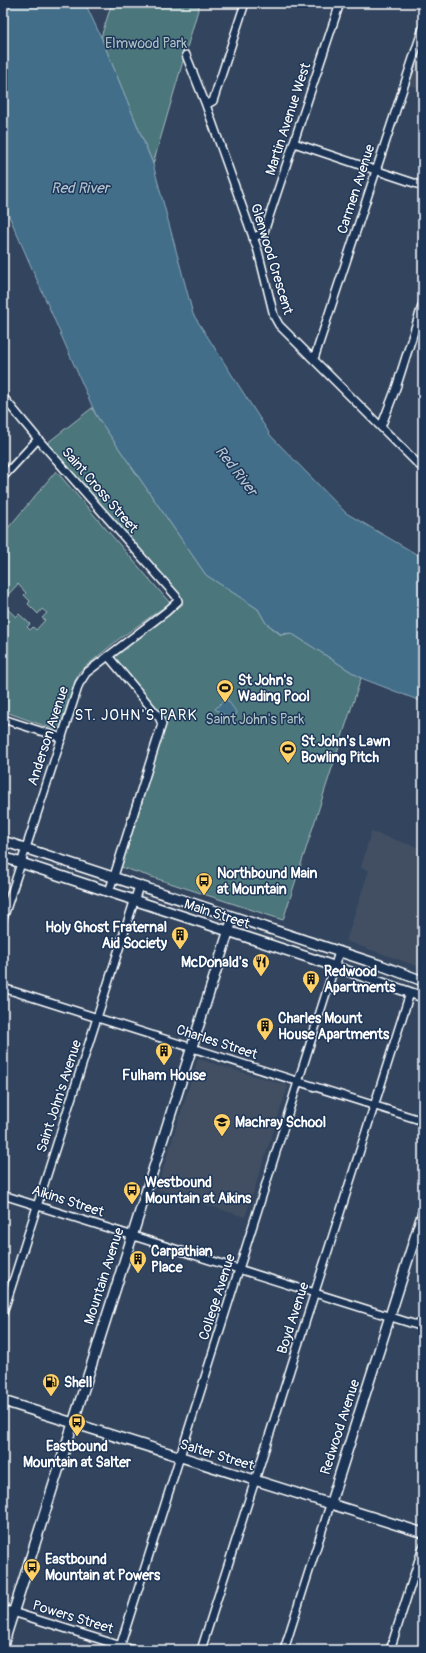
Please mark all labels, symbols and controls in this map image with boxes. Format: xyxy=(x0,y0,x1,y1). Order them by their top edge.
park label: Elmwood Park xyxy=(105,35,187,52)
street label: Martin Avenue West xyxy=(262,60,314,177)
street label: Carmen Avenue xyxy=(334,142,379,236)
water label: Red River xyxy=(51,179,111,198)
street label: Glenwood Crescent xyxy=(247,201,297,317)
water label: Red River xyxy=(211,442,262,501)
street label: Saint Cross Street xyxy=(58,444,142,537)
place label: St John's Wading Pool xyxy=(238,672,310,705)
sports icon: St John's Wading Pool xyxy=(215,678,235,703)
street label: Anderson Avenue xyxy=(24,684,72,788)
district label: ST. JOHN'S PARK xyxy=(75,706,197,725)
park label: Saint John's Park xyxy=(206,711,305,728)
place label: St John's Lawn Bowling Pitch xyxy=(301,733,390,766)
sports icon: St John's Lawn Bowling Pitch xyxy=(278,739,298,764)
place label: Northbound Main at Mountain xyxy=(217,865,317,898)
bus stop icon: Northbound Main at Mountain xyxy=(194,871,214,896)
street label: Main Street xyxy=(182,895,252,933)
place label: Holy Ghost Fraternal Aid Society xyxy=(45,919,167,952)
building icon: Holy Ghost Fraternal Aid Society xyxy=(170,925,190,950)
restaurant icon: McDonald's xyxy=(251,952,271,977)
place label: McDonald's xyxy=(181,954,249,971)
place label: Redwood Apartments xyxy=(324,963,396,996)
building icon: Redwood Apartments xyxy=(301,969,321,994)
place label: Charles Mount House Apartments xyxy=(278,1010,390,1043)
building icon: Charles Mount House Apartments xyxy=(255,1016,275,1041)
street label: Charles Street xyxy=(174,1021,260,1063)
street label: Saint John's Avenue xyxy=(33,1038,85,1154)
building icon: Fulham House xyxy=(154,1041,174,1066)
place label: Fulham House xyxy=(122,1067,207,1084)
school or university icon: Machray School xyxy=(212,1112,232,1137)
place label: Machray School xyxy=(235,1114,326,1131)
place label: Westbound Mountain at Aikins xyxy=(145,1174,252,1207)
bus stop icon: Westbound Mountain at Aikins xyxy=(122,1180,142,1205)
street label: Aikins Street xyxy=(30,1181,106,1221)
street label: Mountain Avenue xyxy=(80,1225,128,1327)
place label: Carpathian Place xyxy=(151,1243,213,1276)
building icon: Carpathian Place xyxy=(128,1249,148,1274)
street label: College Avenue xyxy=(195,1252,239,1342)
street label: Boyd Avenue xyxy=(273,1280,313,1356)
fuel station icon: Shell xyxy=(41,1372,61,1397)
place label: Shell xyxy=(64,1374,92,1391)
street label: Redwood Avenue xyxy=(317,1377,363,1477)
bus stop icon: Eastbound Mountain at Salter xyxy=(67,1412,87,1437)
street label: Salter Street xyxy=(178,1436,256,1474)
place label: Eastbound Mountain at Salter xyxy=(23,1438,132,1471)
place label: Eastbound Mountain at Powers xyxy=(45,1551,161,1584)
bus stop icon: Eastbound Mountain at Powers xyxy=(22,1557,42,1582)
street label: Powers Street xyxy=(30,1597,116,1637)

